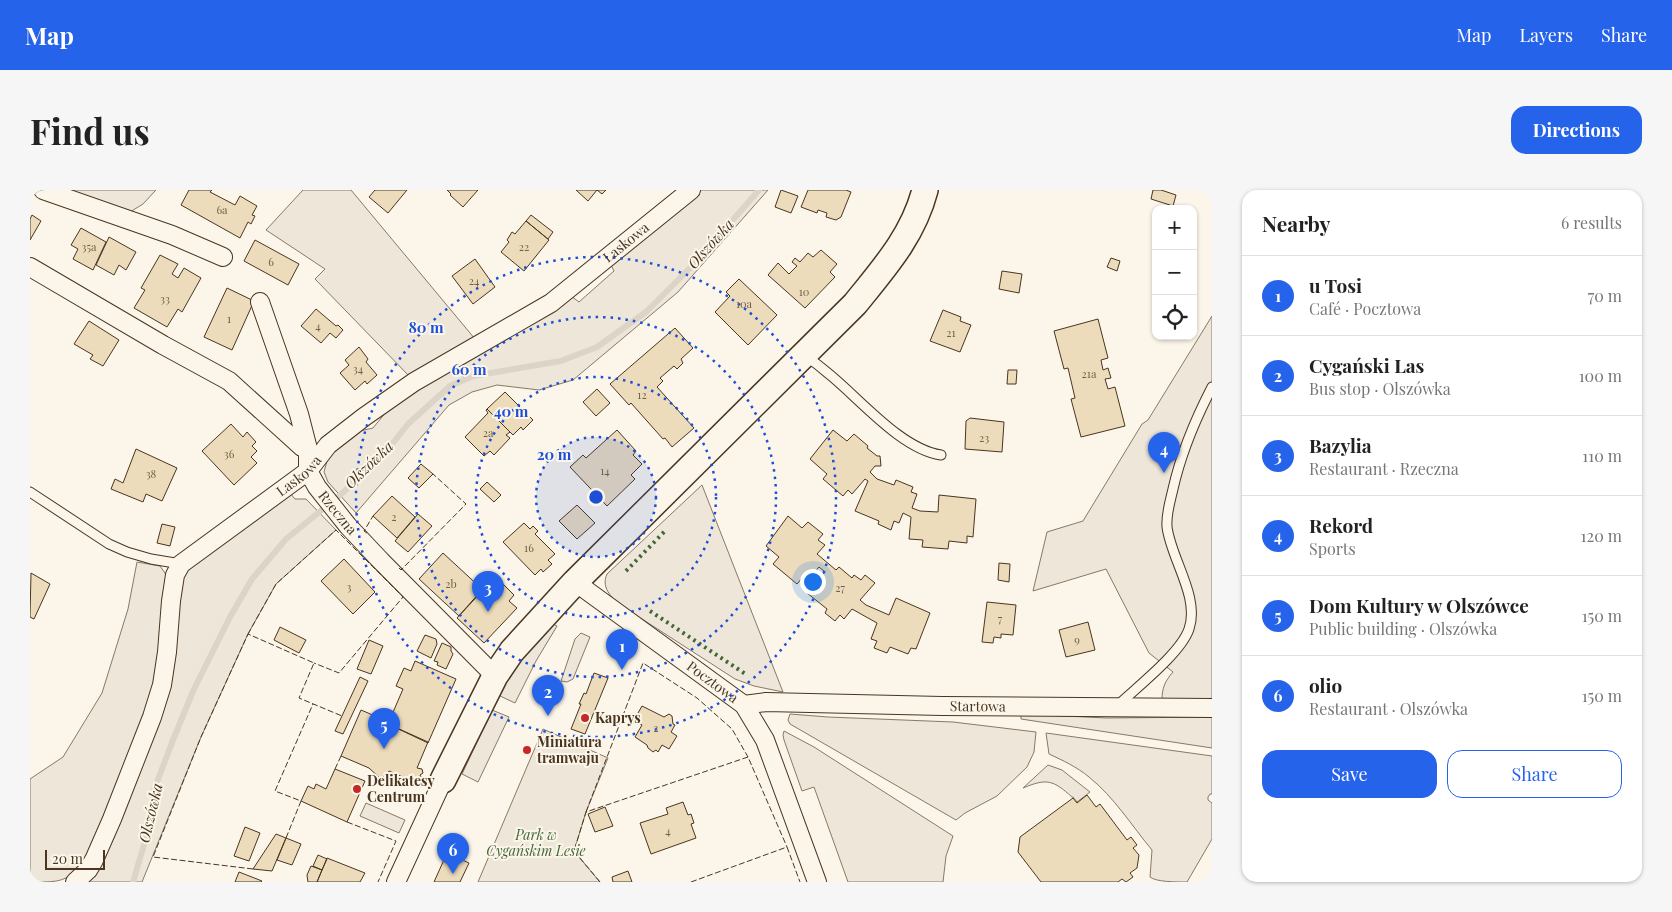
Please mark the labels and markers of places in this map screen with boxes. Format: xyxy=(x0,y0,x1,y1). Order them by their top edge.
pin: 4 xyxy=(1148,432,1180,473)
centre of rings xyxy=(587,488,605,506)
pin: 3 xyxy=(472,571,504,612)
pin: 1 xyxy=(606,629,638,670)
pin: 2 xyxy=(532,675,564,716)
pin: 5 xyxy=(368,708,400,749)
place label: Kaprys xyxy=(595,708,641,727)
marker: Kaprys xyxy=(579,712,591,724)
place label: Miniatura tramwaju xyxy=(536,732,603,767)
marker: Miniatura tramwaju xyxy=(521,744,533,756)
place label: Delikatesy Centrum xyxy=(367,771,435,806)
marker: Delikatesy Centrum xyxy=(351,783,363,795)
pin: 6 xyxy=(437,833,469,874)

